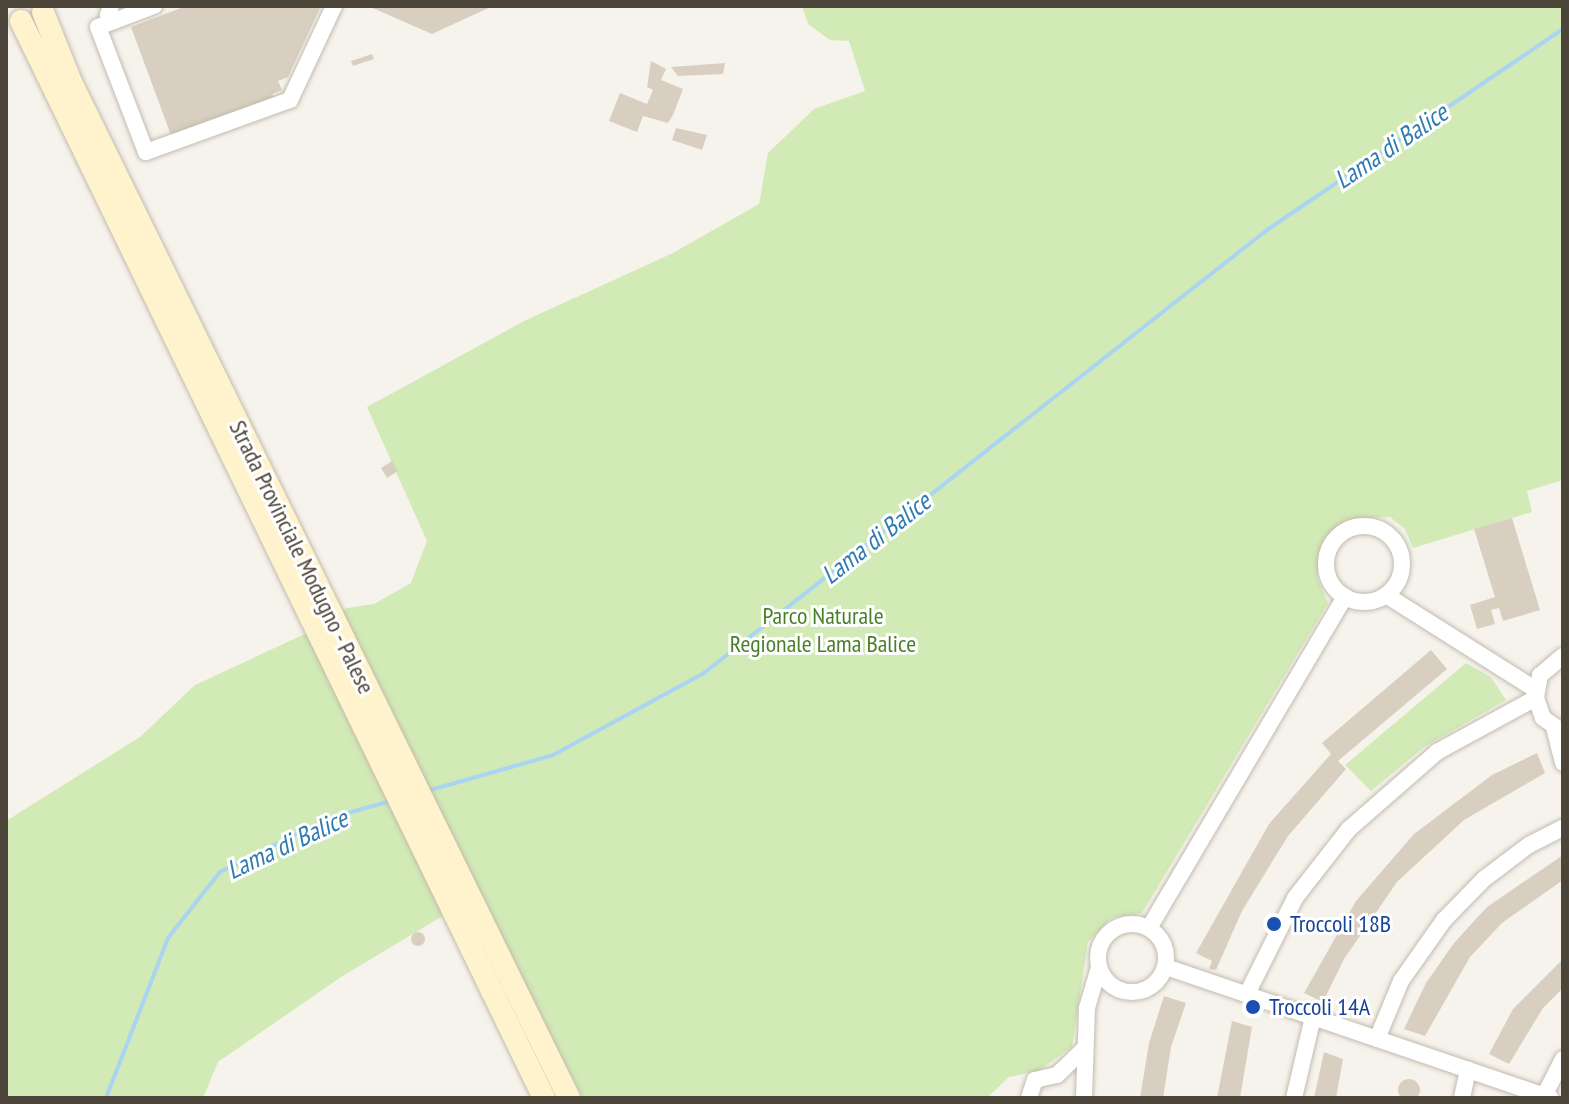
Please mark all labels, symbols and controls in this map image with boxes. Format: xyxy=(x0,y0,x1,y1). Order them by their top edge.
water label: Lama di Balice xyxy=(1328,97,1454,195)
street label: Strada Provinciale Modugno - Palese xyxy=(223,415,381,699)
water label: Lama di Balice xyxy=(815,486,937,590)
park label: Parco Naturale Regionale Lama Balice xyxy=(730,602,916,658)
water label: Lama di Balice xyxy=(222,802,352,886)
place label: Troccoli 18B xyxy=(1290,910,1391,938)
marker: Troccoli 18B xyxy=(1265,915,1283,933)
place label: Troccoli 14A xyxy=(1269,993,1370,1021)
marker: Troccoli 14A xyxy=(1244,998,1262,1016)

